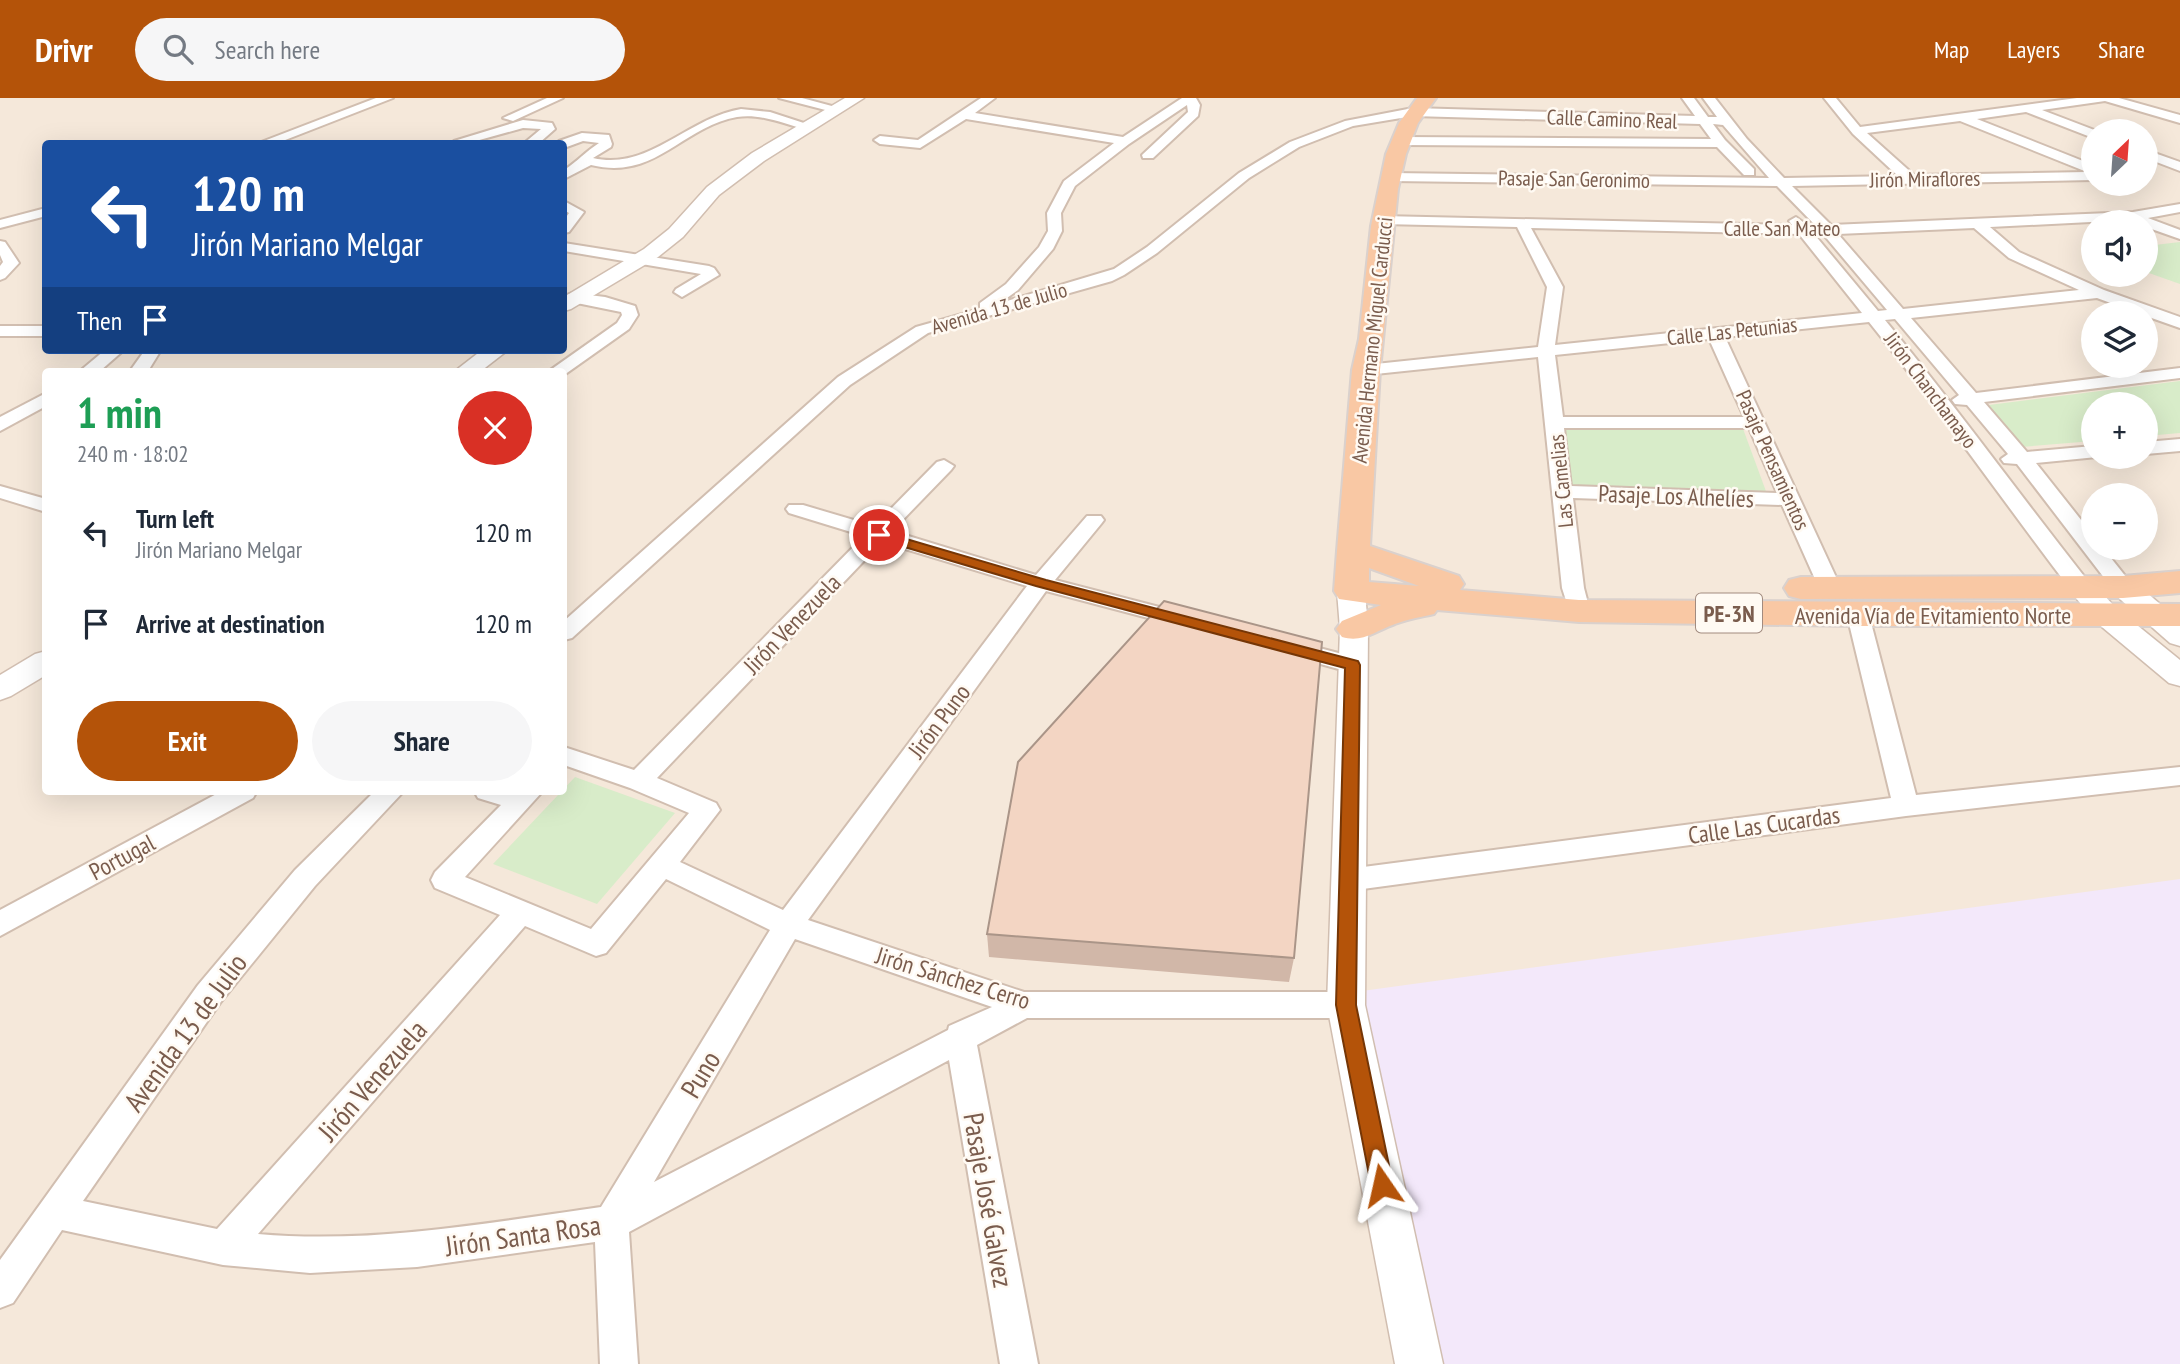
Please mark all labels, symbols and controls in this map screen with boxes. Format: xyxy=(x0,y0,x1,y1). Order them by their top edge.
search box xyxy=(135,18,625,81)
text: Drivr xyxy=(35,28,93,71)
icon: search xyxy=(159,30,197,68)
text: Search here xyxy=(215,33,320,66)
text: Map xyxy=(1934,34,1969,65)
text: Layers xyxy=(2007,34,2060,65)
text: Share xyxy=(2098,34,2145,65)
street label: Calle Camino Real xyxy=(1546,103,1678,135)
north arrow xyxy=(2081,119,2158,196)
map controls xyxy=(2081,119,2158,560)
text: 120 m xyxy=(192,161,305,225)
street label: Pasaje San Geronimo xyxy=(1498,164,1650,194)
street label: Jirón Miraflores xyxy=(1868,165,1981,193)
icon: left xyxy=(77,168,168,259)
button: sound xyxy=(2081,210,2158,287)
street label: Calle San Mateo xyxy=(1724,215,1840,242)
street label: Avenida Hermano Miguel Carducci xyxy=(1346,216,1398,464)
text: Jirón Mariano Melgar xyxy=(192,223,423,265)
street label: Avenida 13 de Julio xyxy=(928,276,1070,340)
icon: arrive xyxy=(136,301,174,339)
button: layers xyxy=(2081,301,2158,378)
text: Then xyxy=(77,304,122,337)
street label: Calle Las Petunias xyxy=(1666,311,1798,351)
street label: Jirón Chanchamayo xyxy=(1878,326,1984,454)
text: 1 min xyxy=(77,385,162,440)
street label: Pasaje Pensamientos xyxy=(1730,386,1816,534)
button: close xyxy=(458,391,532,465)
button: + xyxy=(2081,392,2158,469)
street label: Las Camelias xyxy=(1543,433,1579,529)
text: 240 m · 18:02 xyxy=(77,439,189,468)
street label: Pasaje Los Alhelíes xyxy=(1598,478,1754,514)
button: − xyxy=(2081,483,2158,560)
text: Turn left xyxy=(136,502,214,535)
pin xyxy=(849,505,909,565)
icon: left xyxy=(77,514,115,552)
text: 120 m xyxy=(474,516,532,549)
icon: arrive xyxy=(860,516,898,554)
text: Jirón Mariano Melgar xyxy=(136,535,302,564)
street label: Jirón Venezuela xyxy=(736,567,847,681)
road number: PE-3N xyxy=(1696,593,1762,632)
street label: Avenida Vía de Evitamiento Norte xyxy=(1795,600,2071,631)
icon: arrive xyxy=(77,605,115,643)
text: Arrive at destination xyxy=(136,607,325,640)
text: 120 m xyxy=(474,607,532,640)
street label: Jirón Puno xyxy=(900,678,977,765)
button: Exit xyxy=(77,701,298,781)
button: Share xyxy=(312,701,532,781)
street label: Calle Las Cucardas xyxy=(1686,799,1842,851)
street label: Portugal xyxy=(84,827,161,887)
street label: Jirón Sánchez Cerro xyxy=(871,940,1034,1016)
street label: Avenida 13 de Julio xyxy=(115,946,255,1118)
street label: Jirón Venezuela xyxy=(309,1012,435,1149)
street label: Puno xyxy=(672,1044,728,1104)
street label: Pasaje José Galvez xyxy=(955,1110,1023,1290)
position arrow xyxy=(1345,1148,1419,1222)
street label: Jirón Santa Rosa xyxy=(442,1206,603,1264)

